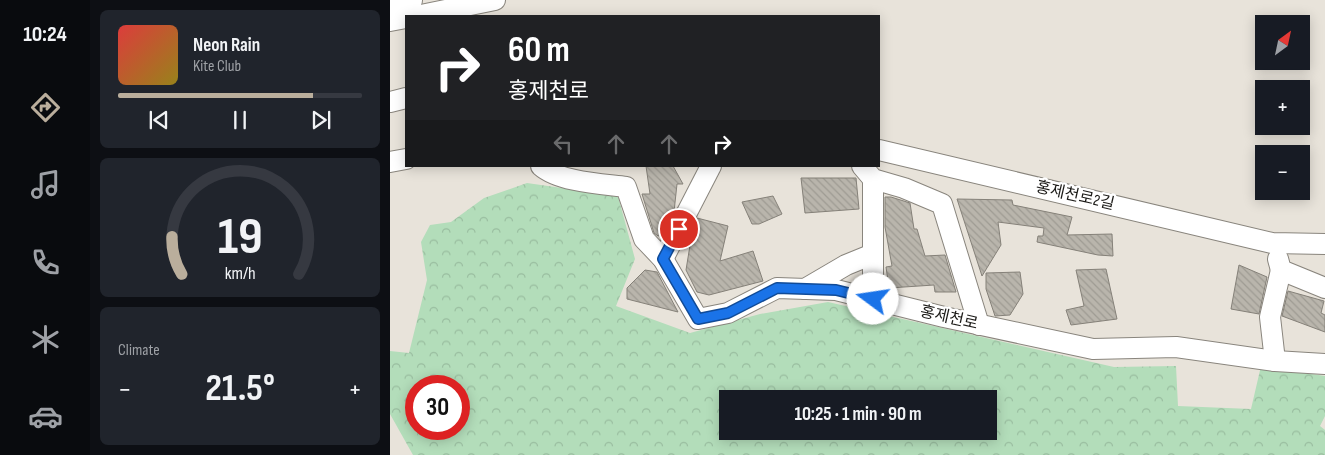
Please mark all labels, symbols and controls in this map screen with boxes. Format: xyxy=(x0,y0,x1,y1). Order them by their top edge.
north arrow xyxy=(1255,15,1310,70)
map controls xyxy=(1255,15,1310,200)
text: 10:24 xyxy=(23,21,67,48)
text: 60 m xyxy=(508,29,570,72)
text: Neon Rain xyxy=(193,34,260,57)
icon: right xyxy=(425,35,490,100)
text: Kite Club xyxy=(193,57,241,76)
text: 홍제천로 xyxy=(508,78,589,105)
button: + xyxy=(1255,80,1310,135)
icon: directions xyxy=(28,90,63,125)
icon: previous xyxy=(145,106,173,134)
icon: pause xyxy=(226,106,254,134)
icon: next xyxy=(307,106,335,134)
icon: left xyxy=(549,130,577,158)
icon: ahead xyxy=(602,130,630,158)
icon: ahead xyxy=(655,130,683,158)
icon: right xyxy=(708,130,736,158)
button: − xyxy=(1255,145,1310,200)
icon: music xyxy=(28,167,63,202)
street label: 홍제천로2길 xyxy=(1034,178,1116,214)
text: 19 xyxy=(217,206,263,269)
pin xyxy=(658,208,700,250)
icon: arrive xyxy=(665,215,693,243)
icon: phone xyxy=(28,245,63,280)
text: km/h xyxy=(225,263,255,284)
position arrow xyxy=(846,272,898,324)
street label: 홍제천로 xyxy=(918,302,980,334)
icon: climate xyxy=(28,322,63,357)
text: Climate xyxy=(118,341,160,360)
text: 21.5° xyxy=(205,366,275,411)
text: − xyxy=(118,373,132,406)
text: + xyxy=(348,373,362,406)
speed limit sign: 30 xyxy=(405,375,470,440)
icon: car xyxy=(28,399,63,434)
text: 10:25 · 1 min · 90 m xyxy=(794,403,922,426)

